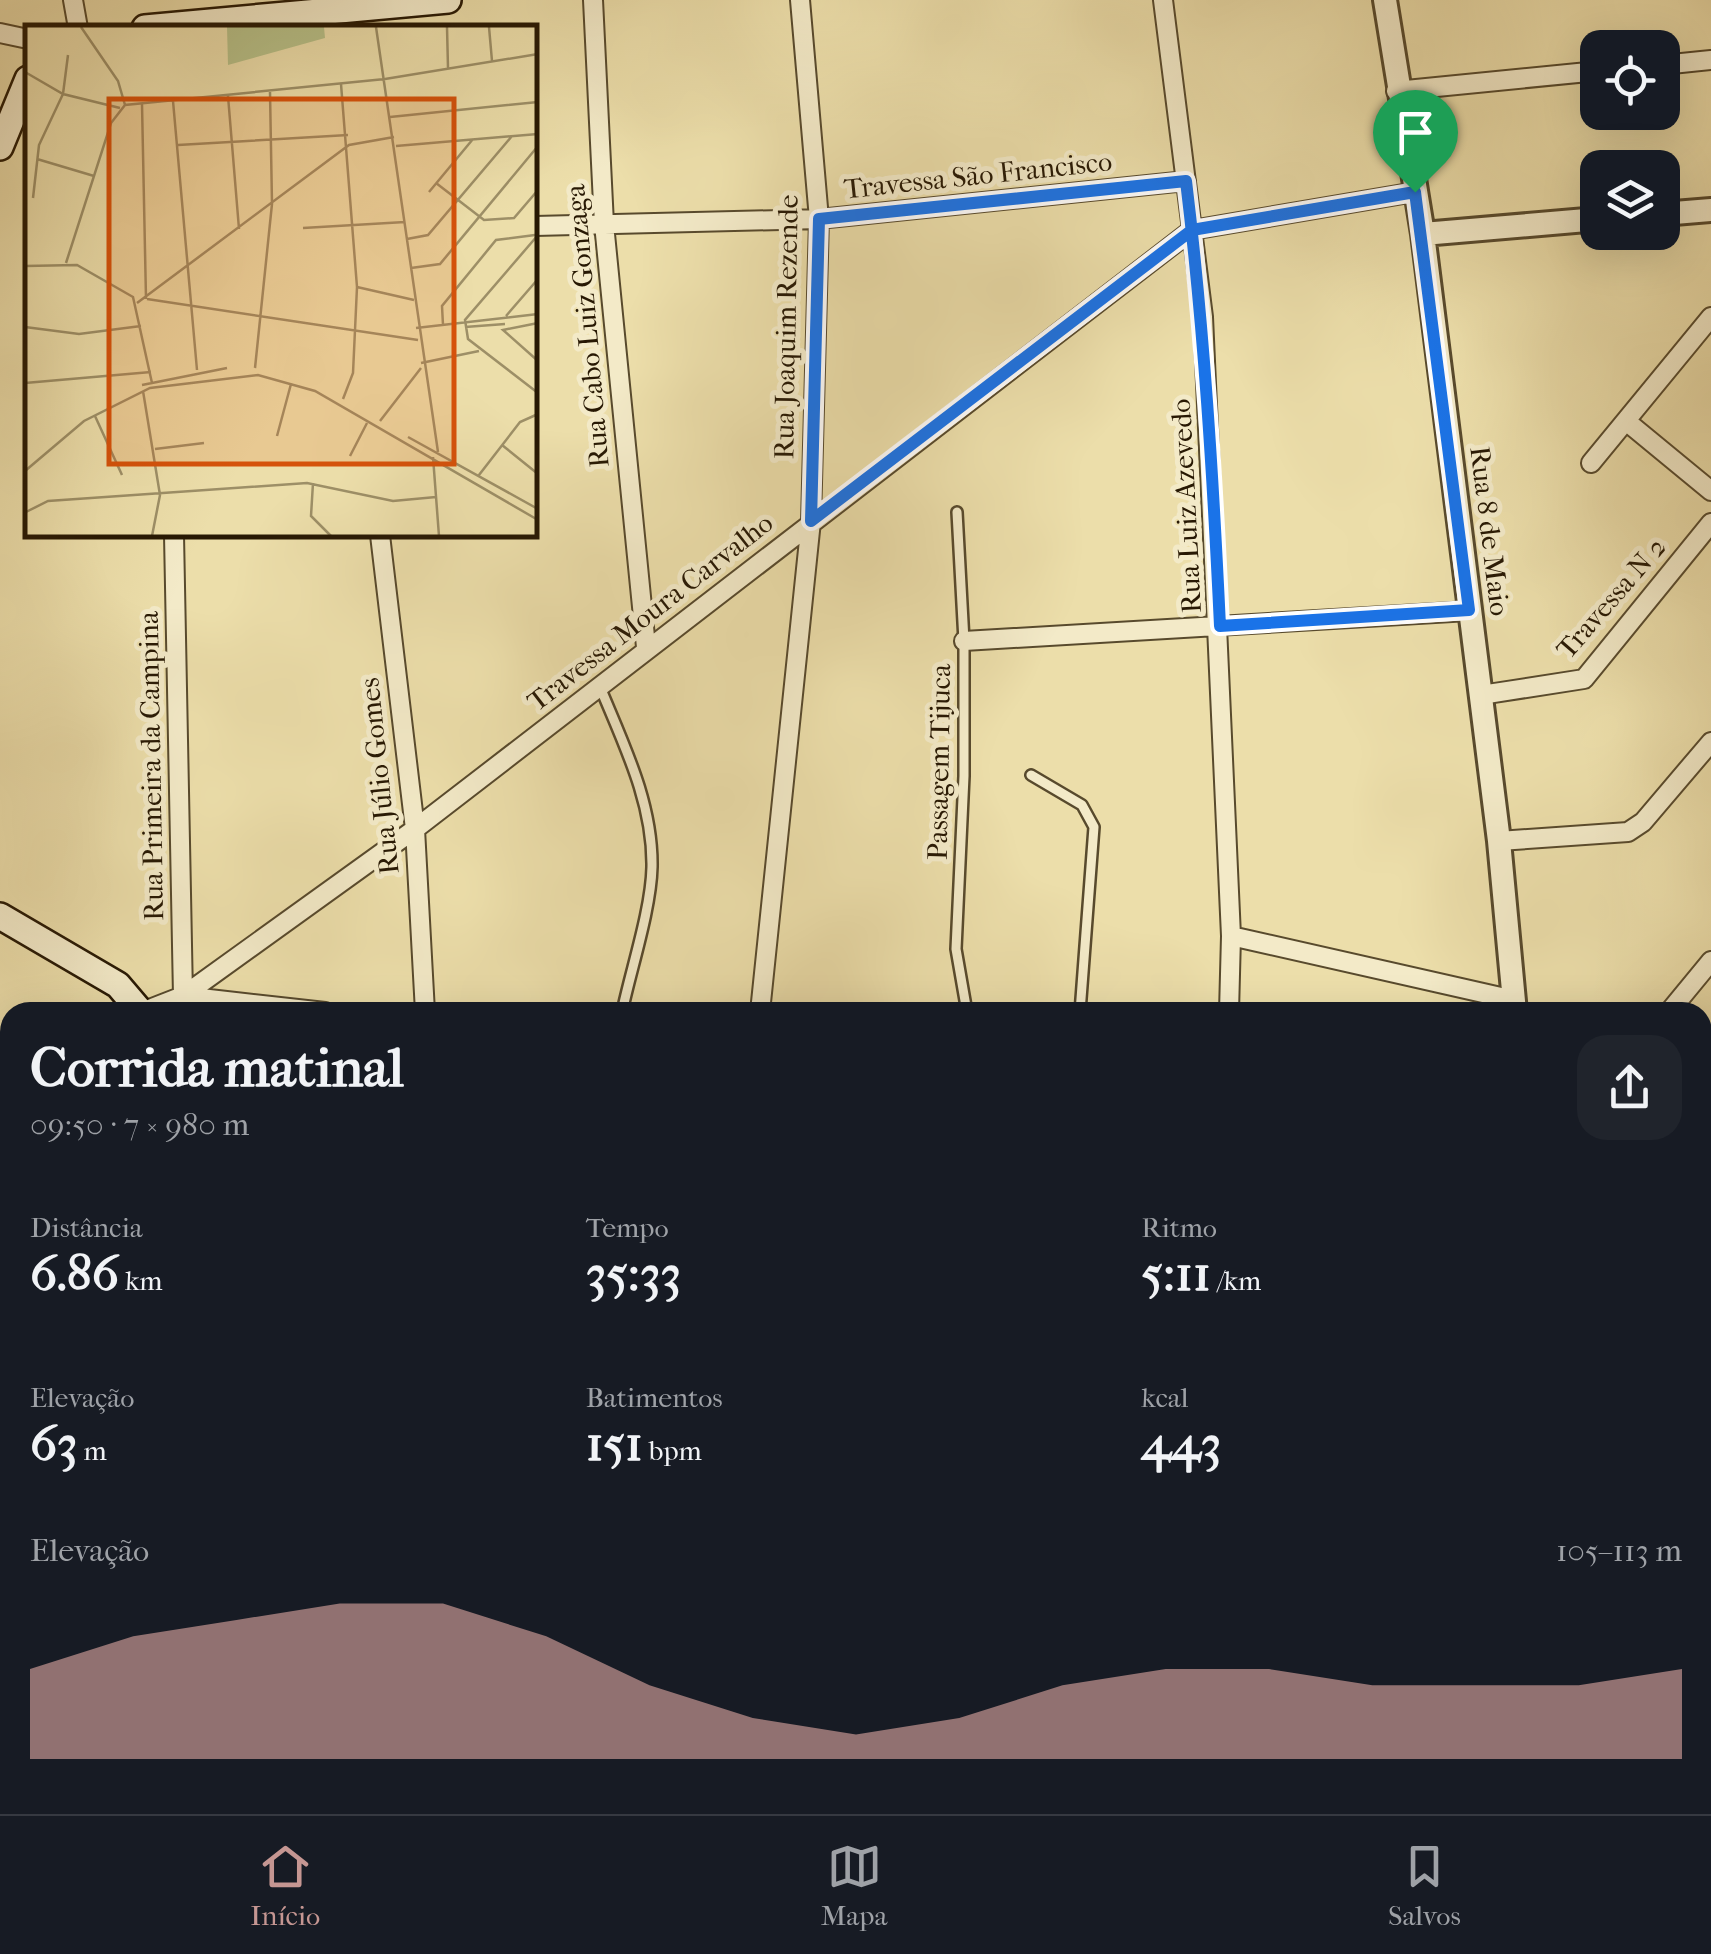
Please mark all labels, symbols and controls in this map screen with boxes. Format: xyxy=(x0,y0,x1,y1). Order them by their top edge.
inset map xyxy=(25,25,538,538)
map controls xyxy=(1580,30,1680,250)
button: locate xyxy=(1580,30,1680,130)
pin xyxy=(1373,90,1458,193)
icon: arrive xyxy=(1388,105,1443,160)
street label: Travessa São Francisco xyxy=(842,145,1114,205)
button: layers xyxy=(1580,150,1680,250)
street label: Rua Cabo Luiz Gonzaga xyxy=(558,182,616,469)
street label: Rua Joaquim Rezende xyxy=(767,194,805,460)
street label: Rua Luiz Azevedo xyxy=(1164,398,1208,614)
street label: Rua 8 de Maio xyxy=(1463,444,1517,618)
street label: Travessa Moura Carvalho xyxy=(521,506,779,718)
street label: Travessa N 2 xyxy=(1549,531,1673,665)
street label: Rua Primeira da Campina xyxy=(132,610,170,921)
street label: Passagem Tijuca xyxy=(921,663,957,860)
street label: Rua Júlio Gomes xyxy=(352,676,406,876)
button: share xyxy=(1577,1035,1682,1140)
text: Corrida matinal xyxy=(30,1036,404,1100)
text: 09:50 · 7 × 980 m xyxy=(30,1106,249,1143)
text: Distância xyxy=(30,1211,143,1244)
text: Tempo xyxy=(586,1211,669,1244)
text: Ritmo xyxy=(1141,1211,1217,1244)
text: 6.86 xyxy=(30,1244,119,1303)
text: 35:33 xyxy=(586,1244,681,1303)
text: 5:11 xyxy=(1141,1244,1211,1303)
text: km xyxy=(119,1264,163,1297)
text: /km xyxy=(1211,1264,1261,1297)
text: Elevação xyxy=(30,1381,134,1414)
text: Batimentos xyxy=(586,1381,723,1414)
text: kcal xyxy=(1141,1381,1188,1414)
text: 63 xyxy=(30,1414,78,1473)
text: 151 xyxy=(586,1414,643,1473)
text: 443 xyxy=(1141,1414,1221,1473)
text: m xyxy=(78,1434,107,1467)
text: bpm xyxy=(643,1434,702,1467)
text: Elevação xyxy=(30,1532,149,1569)
text: 105–113 m xyxy=(1556,1532,1682,1569)
tab: Início xyxy=(250,1839,320,1932)
tab: Mapa xyxy=(821,1839,887,1932)
tab: Salvos xyxy=(1388,1839,1461,1932)

